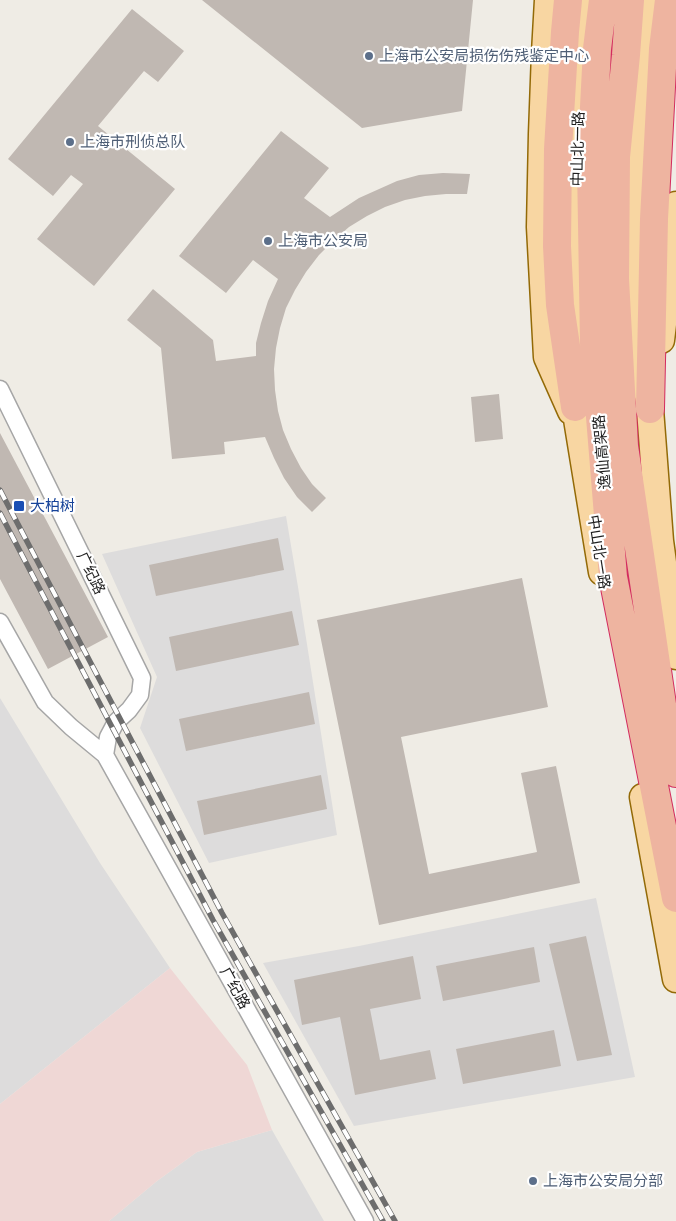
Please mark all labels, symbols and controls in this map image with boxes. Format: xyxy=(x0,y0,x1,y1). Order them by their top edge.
place label: 上海市公安局损伤伤残鉴定中心 xyxy=(379,47,589,65)
marker: 上海市公安局损伤伤残鉴定中心 xyxy=(363,50,375,62)
street label: 中山北一路 xyxy=(568,111,588,187)
place label: 上海市刑侦总队 xyxy=(80,133,185,151)
marker: 上海市刑侦总队 xyxy=(64,136,76,148)
place label: 上海市公安局 xyxy=(278,232,368,250)
marker: 上海市公安局 xyxy=(262,235,274,247)
street label: 逸仙高架路 xyxy=(590,414,614,490)
place label: 大柏树 xyxy=(30,497,75,515)
marker: 大柏树 xyxy=(12,499,26,513)
street label: 中山北一路 xyxy=(584,514,614,590)
street label: 广纪路 xyxy=(73,549,109,597)
street label: 广纪路 xyxy=(216,964,254,1012)
place label: 上海市公安局分部 xyxy=(543,1172,663,1190)
marker: 上海市公安局分部 xyxy=(527,1175,539,1187)

